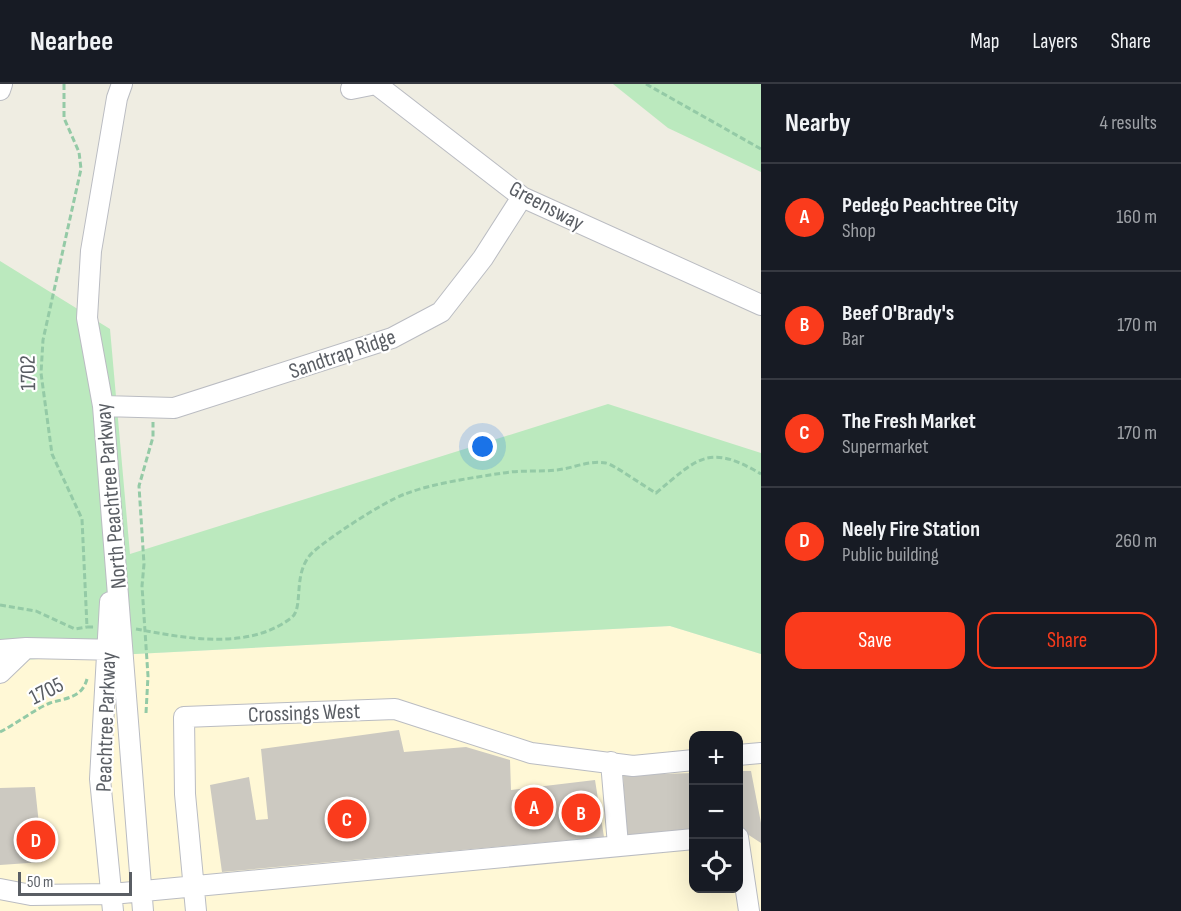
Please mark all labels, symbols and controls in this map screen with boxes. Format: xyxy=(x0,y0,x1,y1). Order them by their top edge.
text: Nearbee xyxy=(30,25,113,58)
text: Map xyxy=(970,29,999,54)
text: Layers xyxy=(1032,29,1078,54)
text: Share xyxy=(1111,29,1151,54)
text: Nearby xyxy=(785,108,851,139)
text: 4 results xyxy=(1100,111,1157,135)
street label: Greensway xyxy=(504,175,589,237)
text: Pedego Peachtree City xyxy=(842,192,1018,219)
text: A xyxy=(800,205,809,229)
text: 160 m xyxy=(1116,205,1157,229)
text: Shop xyxy=(842,219,876,243)
text: Beef O'Brady's xyxy=(842,300,954,327)
text: B xyxy=(800,313,809,337)
text: 170 m xyxy=(1117,313,1157,337)
street label: Sandtrap Ridge xyxy=(286,324,399,385)
text: Bar xyxy=(842,327,864,351)
street label: 1702 xyxy=(15,355,42,391)
street label: North Peachtree Parkway xyxy=(90,401,133,590)
text: The Fresh Market xyxy=(842,408,976,435)
text: C xyxy=(799,421,810,445)
text: 170 m xyxy=(1117,421,1157,445)
your location xyxy=(468,432,497,461)
text: Supermarket xyxy=(842,435,929,459)
text: Neely Fire Station xyxy=(842,516,980,543)
text: D xyxy=(799,529,810,553)
text: 260 m xyxy=(1115,529,1157,553)
text: Public building xyxy=(842,543,939,567)
button: Save xyxy=(785,612,965,669)
button: Share xyxy=(977,612,1157,669)
street label: Peachtree Parkway xyxy=(91,651,122,792)
street label: 1705 xyxy=(25,671,69,711)
street label: Crossings West xyxy=(247,698,361,729)
map controls xyxy=(689,731,743,893)
button: + xyxy=(689,731,743,785)
pin: A xyxy=(514,784,554,830)
button: − xyxy=(689,785,743,839)
pin: B xyxy=(562,790,600,836)
pin: C xyxy=(328,796,366,842)
pin: D xyxy=(16,818,56,862)
button: locate xyxy=(689,839,743,893)
scale bar xyxy=(18,869,132,896)
text: 50 m xyxy=(27,873,53,892)

